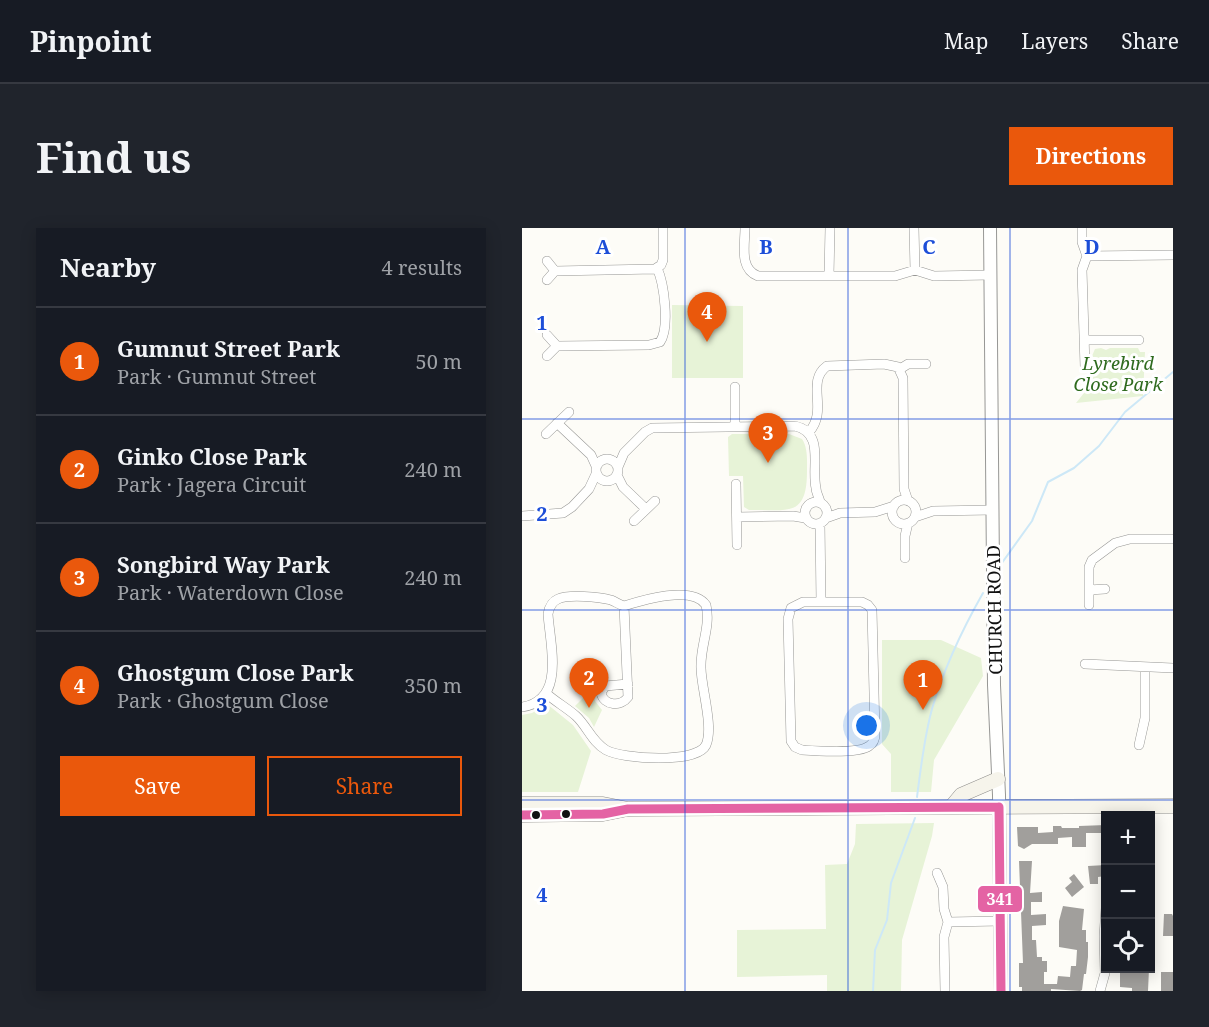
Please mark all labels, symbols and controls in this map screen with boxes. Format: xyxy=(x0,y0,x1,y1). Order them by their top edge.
text: Pinpoint xyxy=(30,22,152,60)
text: Map xyxy=(944,27,988,55)
text: Layers xyxy=(1021,27,1088,55)
text: Share xyxy=(1121,27,1179,55)
button: Directions xyxy=(1009,127,1173,185)
text: Find us xyxy=(36,128,191,185)
text: A xyxy=(595,233,611,260)
text: B xyxy=(759,233,773,260)
text: C xyxy=(922,233,936,260)
text: D xyxy=(1084,233,1100,260)
text: Nearby xyxy=(60,249,156,285)
text: 4 results xyxy=(382,254,462,281)
pin: 4 xyxy=(688,292,726,342)
text: 1 xyxy=(536,309,548,336)
text: Gumnut Street Park xyxy=(117,333,340,363)
text: 1 xyxy=(74,348,85,375)
text: 50 m xyxy=(416,348,462,375)
park label: Lyrebird Close Park xyxy=(1073,351,1163,396)
text: Park · Gumnut Street xyxy=(117,363,316,390)
pin: 3 xyxy=(748,414,788,463)
text: Ginko Close Park xyxy=(117,441,307,471)
text: 2 xyxy=(74,456,85,483)
text: 240 m xyxy=(404,456,462,483)
text: Park · Jagera Circuit xyxy=(117,471,306,498)
text: 2 xyxy=(536,500,548,527)
street label: CHURCH ROAD xyxy=(981,545,1007,675)
text: Songbird Way Park xyxy=(117,549,330,579)
text: 3 xyxy=(74,564,85,591)
text: 240 m xyxy=(404,564,462,591)
text: Park · Waterdown Close xyxy=(117,579,344,606)
text: Ghostgum Close Park xyxy=(117,657,354,687)
pin: 2 xyxy=(570,658,608,708)
pin: 1 xyxy=(904,660,942,710)
text: 4 xyxy=(74,672,85,699)
text: 350 m xyxy=(404,672,462,699)
text: Park · Ghostgum Close xyxy=(117,687,329,714)
text: 3 xyxy=(536,691,548,718)
your location xyxy=(852,711,881,740)
button: Save xyxy=(60,756,255,816)
button: Share xyxy=(267,756,462,816)
unlabelled marker xyxy=(560,808,572,820)
unlabelled marker xyxy=(530,809,542,821)
map controls xyxy=(1101,811,1155,973)
button: + xyxy=(1101,811,1155,865)
button: − xyxy=(1101,865,1155,919)
text: 4 xyxy=(536,881,548,908)
line badge: 341 xyxy=(977,885,1023,913)
text: 341 xyxy=(986,888,1014,910)
button: locate xyxy=(1101,919,1155,973)

